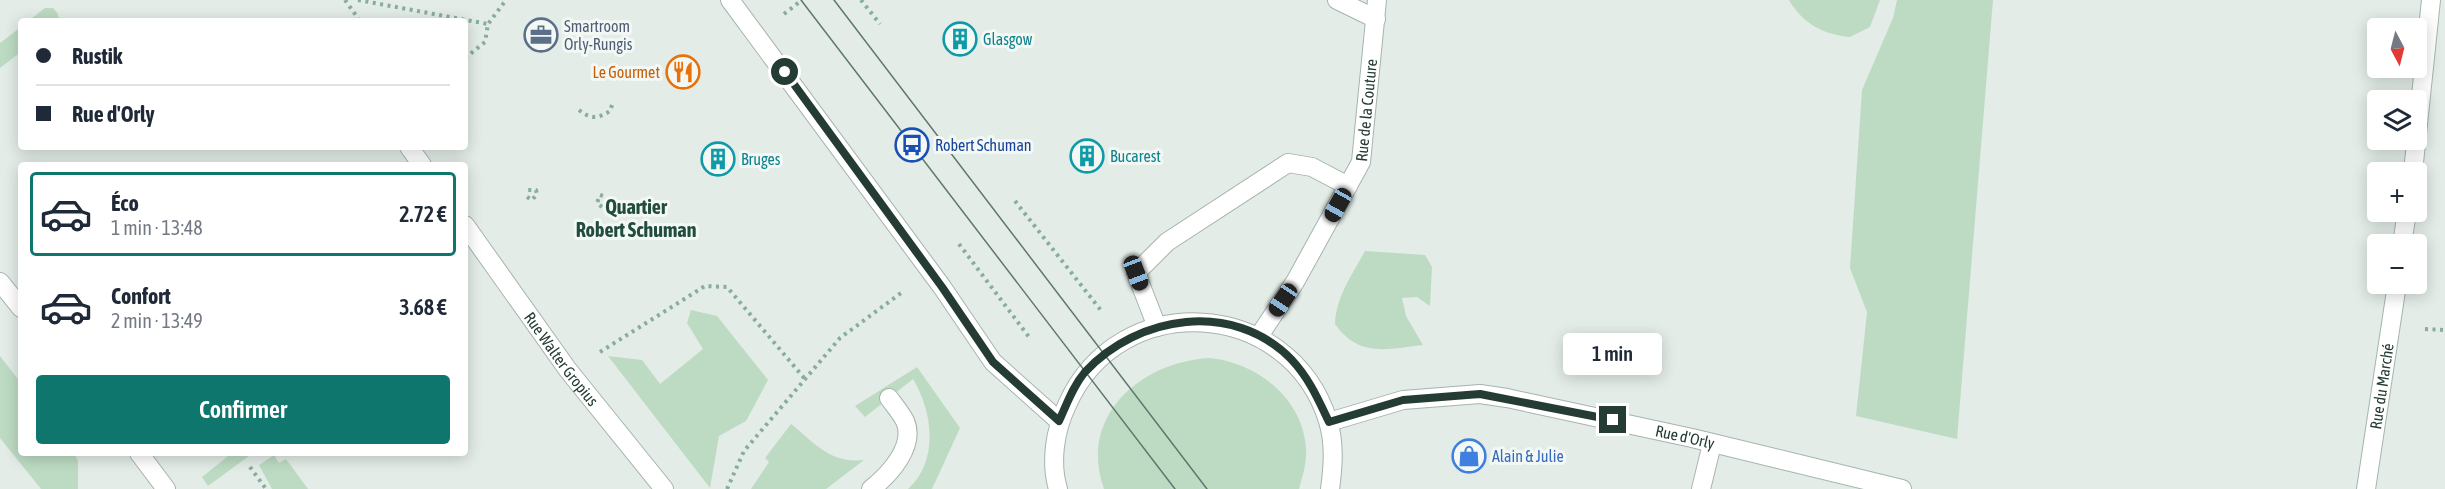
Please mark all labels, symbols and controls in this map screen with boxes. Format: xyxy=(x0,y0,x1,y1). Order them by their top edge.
office icon: Smartroom Orly-Rungis xyxy=(523,17,559,53)
place label: Smartroom Orly-Rungis xyxy=(564,17,633,54)
north arrow xyxy=(2367,18,2427,78)
map controls xyxy=(2367,18,2427,294)
building icon: Glasgow xyxy=(942,21,978,57)
place label: Glasgow xyxy=(983,30,1033,49)
text: Rustik xyxy=(72,43,122,69)
restaurant icon: Le Gourmet xyxy=(665,54,701,90)
route start xyxy=(771,58,798,85)
street label: Rue de la Couture xyxy=(1352,58,1380,162)
place label: Le Gourmet xyxy=(593,63,660,81)
button: layers xyxy=(2367,90,2427,150)
text: Rue d'Orly xyxy=(72,101,155,127)
bus stop icon: Robert Schuman xyxy=(894,127,930,163)
place label: Robert Schuman xyxy=(935,136,1032,154)
building icon: Bucarest xyxy=(1069,138,1105,174)
building icon: Bruges xyxy=(700,141,736,177)
place label: Bucarest xyxy=(1110,147,1161,165)
place label: Bruges xyxy=(741,150,781,169)
button: + xyxy=(2367,162,2427,222)
car xyxy=(1321,185,1355,225)
icon: car xyxy=(39,187,93,241)
text: Éco xyxy=(111,190,139,216)
district label: Quartier Robert Schuman xyxy=(576,195,696,241)
text: 2.72 € xyxy=(399,201,447,227)
text: 1 min · 13:48 xyxy=(111,216,203,239)
button: − xyxy=(2367,234,2427,294)
car xyxy=(1121,253,1151,293)
icon: car xyxy=(39,280,93,334)
car xyxy=(1265,280,1301,320)
text: Confort xyxy=(111,283,171,309)
text: 3.68 € xyxy=(399,294,447,320)
text: 2 min · 13:49 xyxy=(111,309,203,332)
street label: Rue Walter Gropius xyxy=(521,309,602,410)
callout: 1 min xyxy=(1564,333,1662,375)
text: 1 min xyxy=(1592,342,1633,365)
street label: Rue du Marché xyxy=(2366,342,2397,430)
button: Confirmer xyxy=(36,375,450,444)
route end xyxy=(1599,406,1626,433)
street label: Rue d'Orly xyxy=(1654,421,1717,453)
shop icon: Alain & Julie xyxy=(1451,438,1487,474)
place label: Alain & Julie xyxy=(1492,447,1564,465)

